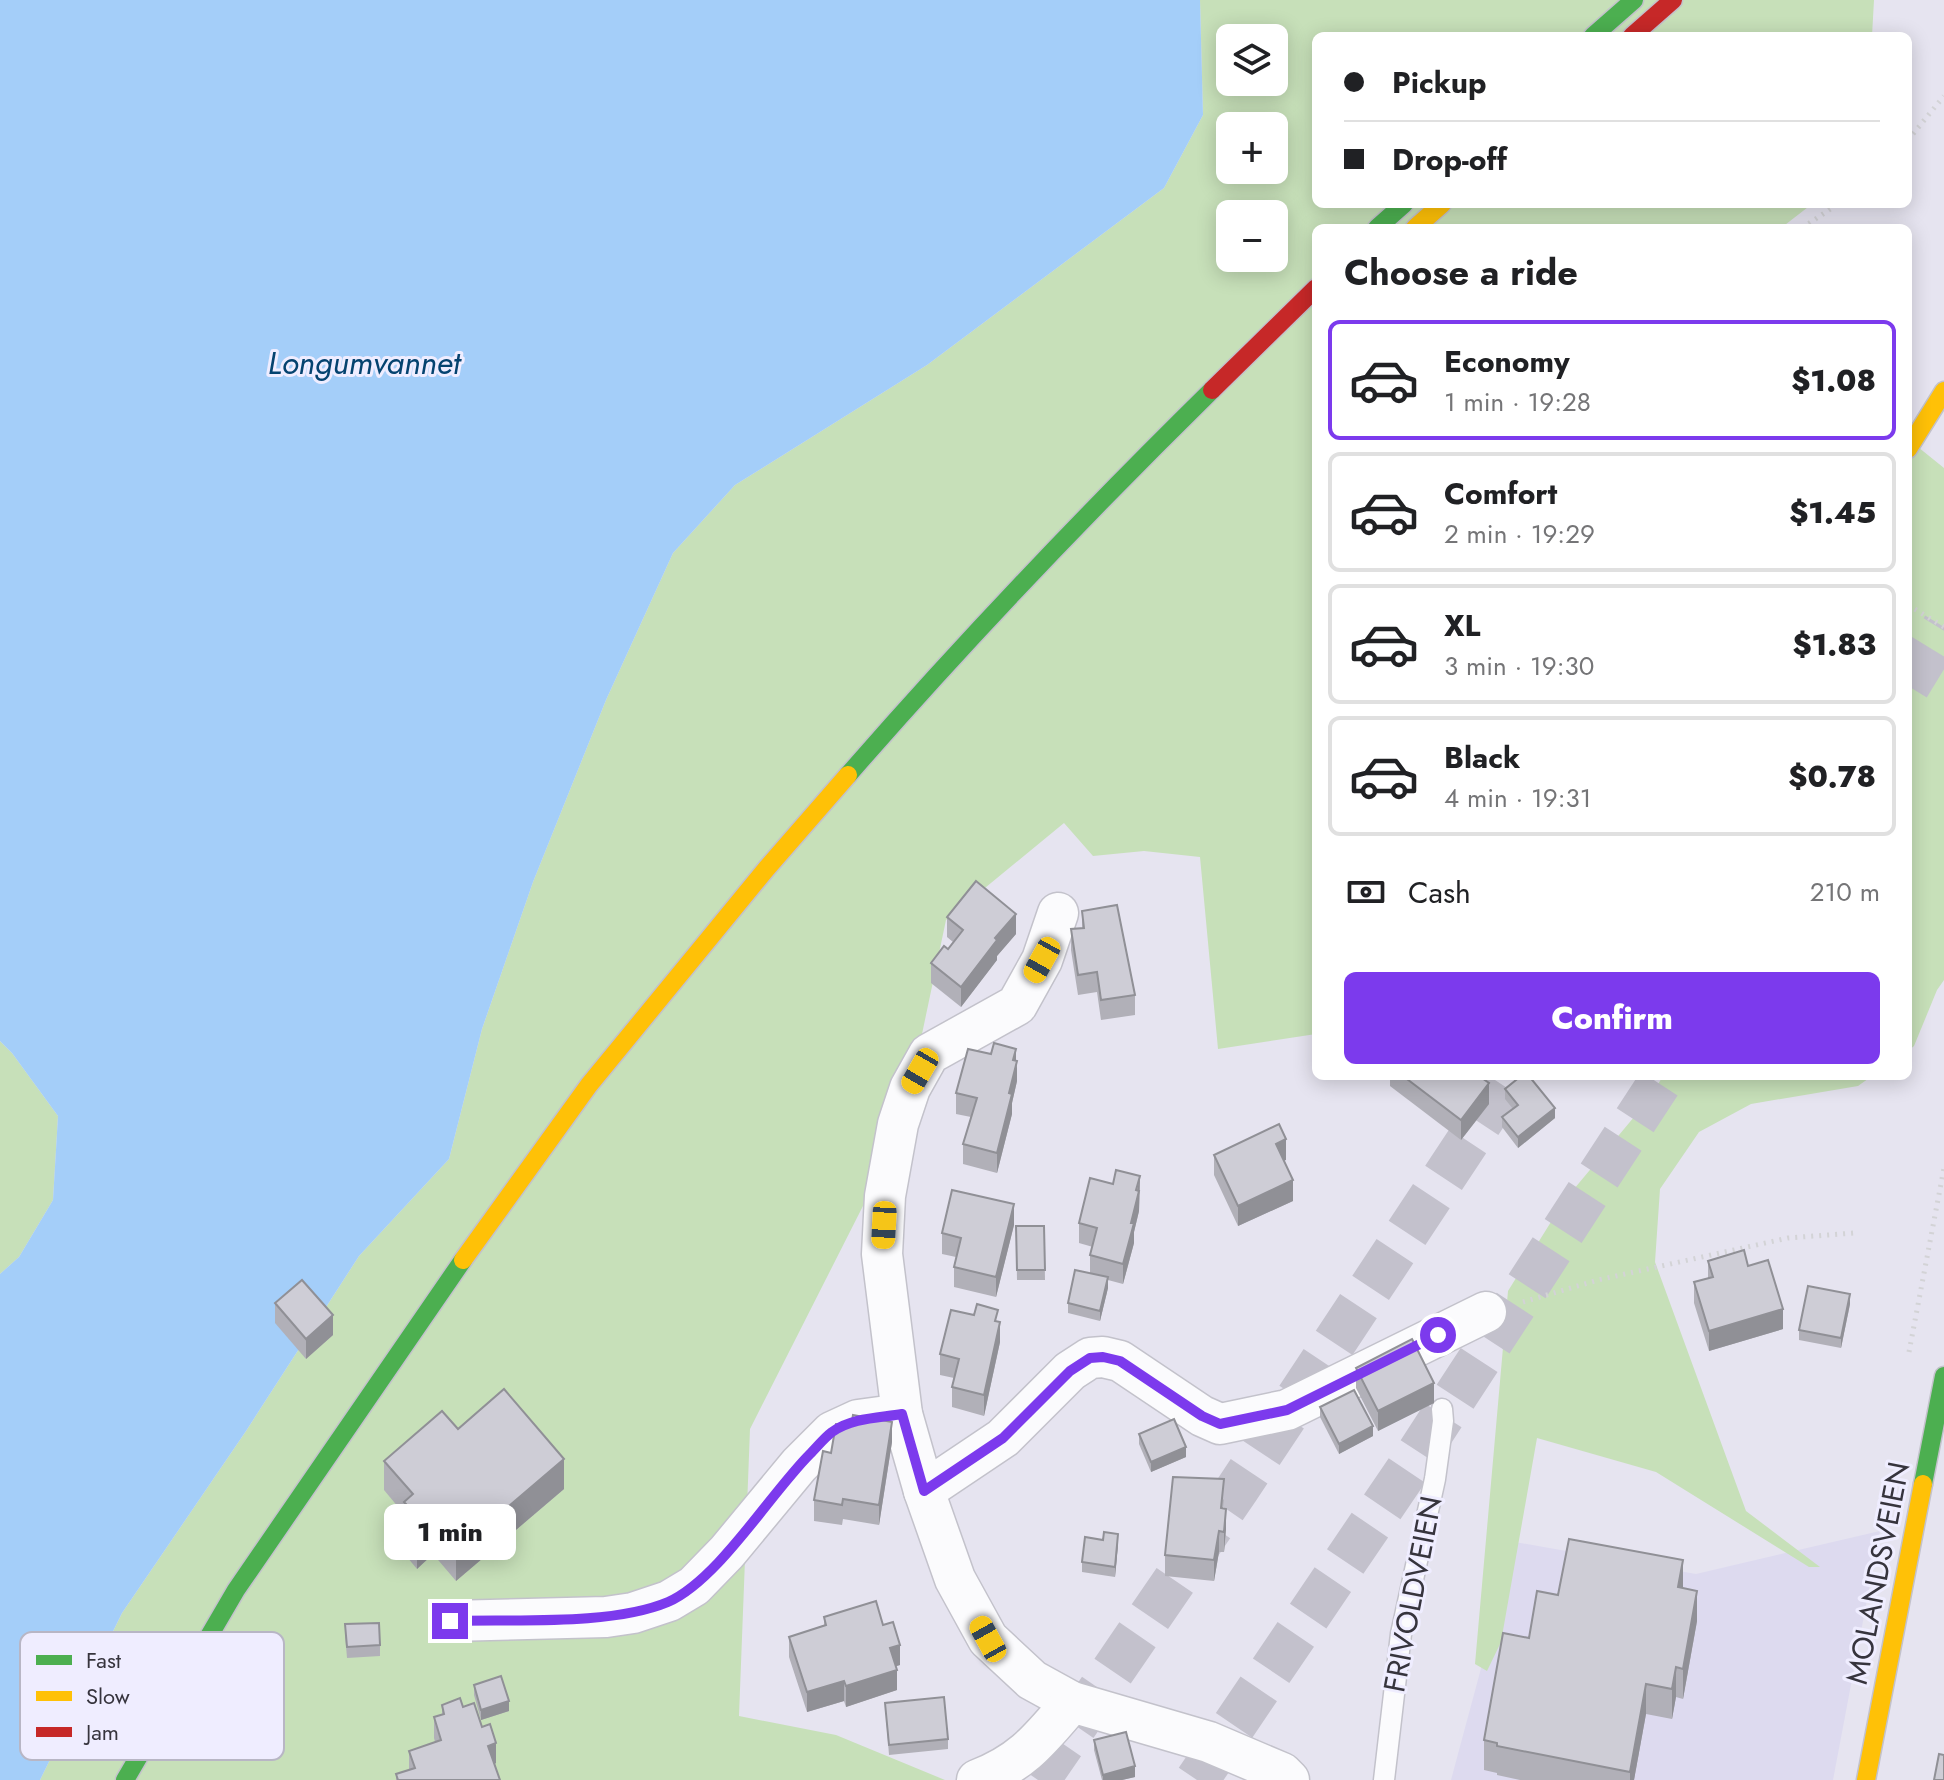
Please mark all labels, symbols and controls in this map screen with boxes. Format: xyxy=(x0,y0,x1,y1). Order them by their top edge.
map controls xyxy=(1216,24,1288,272)
button: layers xyxy=(1216,24,1288,96)
text: Pickup xyxy=(1392,61,1487,104)
button: + xyxy=(1216,112,1288,184)
text: Drop-off xyxy=(1392,138,1507,181)
button: − xyxy=(1216,200,1288,272)
text: Choose a ride xyxy=(1344,246,1578,298)
water label: Longumvannet xyxy=(268,340,463,386)
text: Economy xyxy=(1444,340,1570,383)
icon: car xyxy=(1348,344,1420,416)
text: $1.08 xyxy=(1791,359,1876,402)
text: 1 min · 19:28 xyxy=(1444,383,1591,421)
text: Comfort xyxy=(1444,472,1557,515)
icon: car xyxy=(1348,476,1420,548)
text: $1.45 xyxy=(1789,491,1876,534)
text: 2 min · 19:29 xyxy=(1444,515,1595,553)
text: XL xyxy=(1444,604,1480,647)
icon: car xyxy=(1348,608,1420,680)
text: $1.83 xyxy=(1792,623,1876,666)
text: 3 min · 19:30 xyxy=(1444,647,1594,685)
text: Black xyxy=(1444,736,1520,779)
icon: car xyxy=(1348,740,1420,812)
text: $0.78 xyxy=(1788,755,1876,798)
text: 4 min · 19:31 xyxy=(1444,779,1591,817)
icon: cash xyxy=(1344,870,1388,914)
text: Cash xyxy=(1408,871,1471,914)
text: 210 m xyxy=(1810,873,1880,911)
car xyxy=(1020,933,1064,987)
button: Confirm xyxy=(1344,972,1880,1064)
car xyxy=(898,1044,942,1098)
car xyxy=(871,1200,897,1250)
route start xyxy=(1420,1317,1456,1353)
street label: MOLANDSVEIEN xyxy=(1835,1458,1920,1688)
street label: FRIVOLDVEIEN xyxy=(1372,1492,1453,1695)
callout: 1 min xyxy=(384,1505,516,1561)
text: 1 min xyxy=(417,1513,483,1551)
route end xyxy=(432,1603,468,1639)
car xyxy=(966,1612,1010,1666)
legend xyxy=(20,1632,284,1760)
text: Fast xyxy=(86,1644,122,1676)
text: Slow xyxy=(86,1680,130,1712)
text: Jam xyxy=(83,1716,119,1748)

